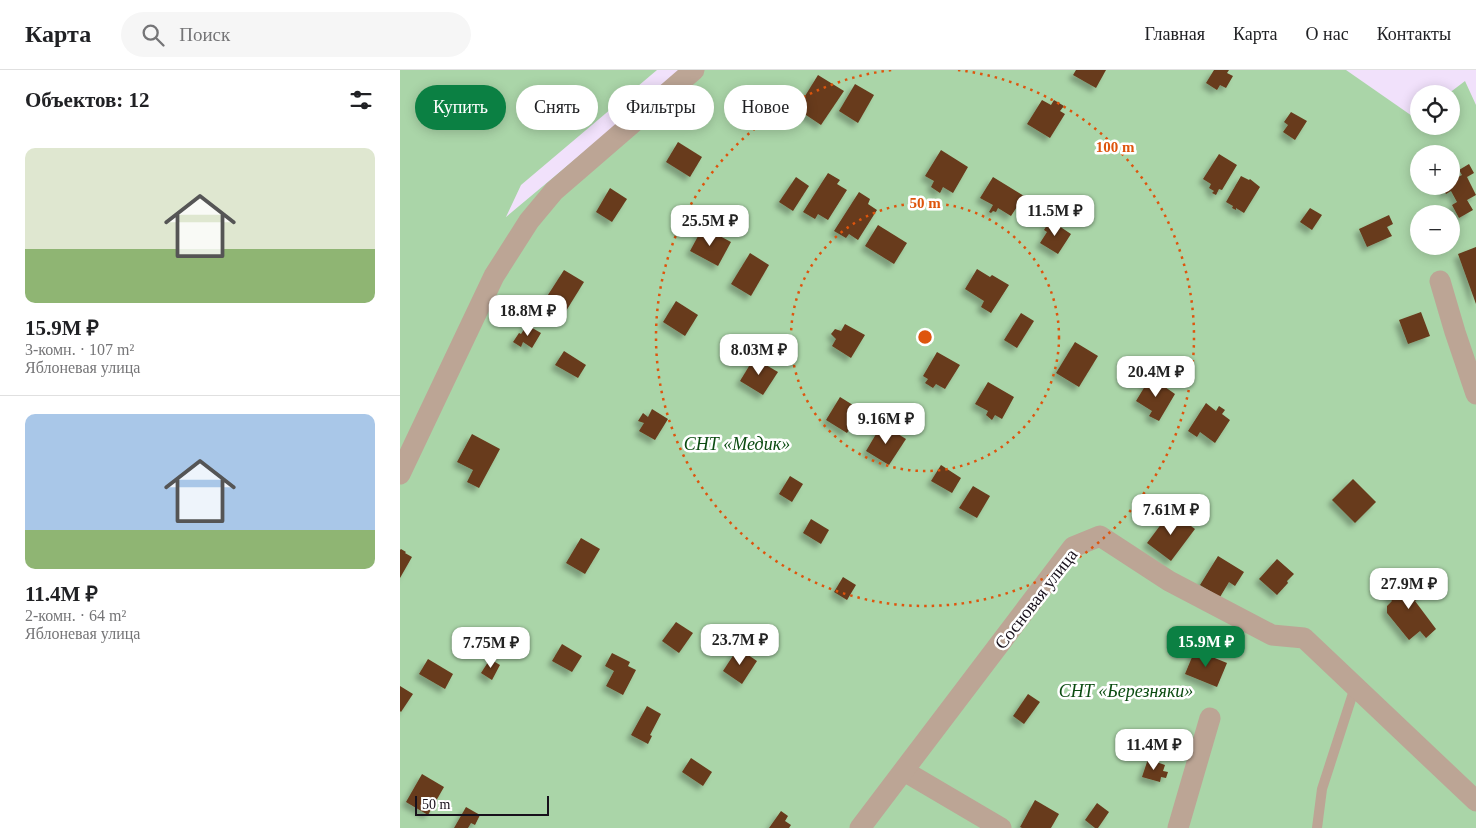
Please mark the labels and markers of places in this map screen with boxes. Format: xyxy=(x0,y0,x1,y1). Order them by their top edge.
pin: 11.5M ₽ xyxy=(1009,194,1101,237)
pin: 25.5M ₽ xyxy=(664,204,756,247)
pin: 18.8M ₽ xyxy=(482,294,574,337)
centre of rings xyxy=(916,328,934,346)
pin: 8.03M ₽ xyxy=(713,334,805,376)
pin: 20.4M ₽ xyxy=(1110,356,1202,398)
pin: 9.16M ₽ xyxy=(840,402,932,445)
pin: 7.61M ₽ xyxy=(1125,494,1217,536)
pin: 27.9M ₽ xyxy=(1363,568,1455,610)
pin: 23.7M ₽ xyxy=(694,624,786,666)
pin: 7.75M ₽ xyxy=(445,626,537,669)
pin: 15.9M ₽ xyxy=(1160,626,1252,668)
pin: 11.4M ₽ xyxy=(1108,728,1200,771)

